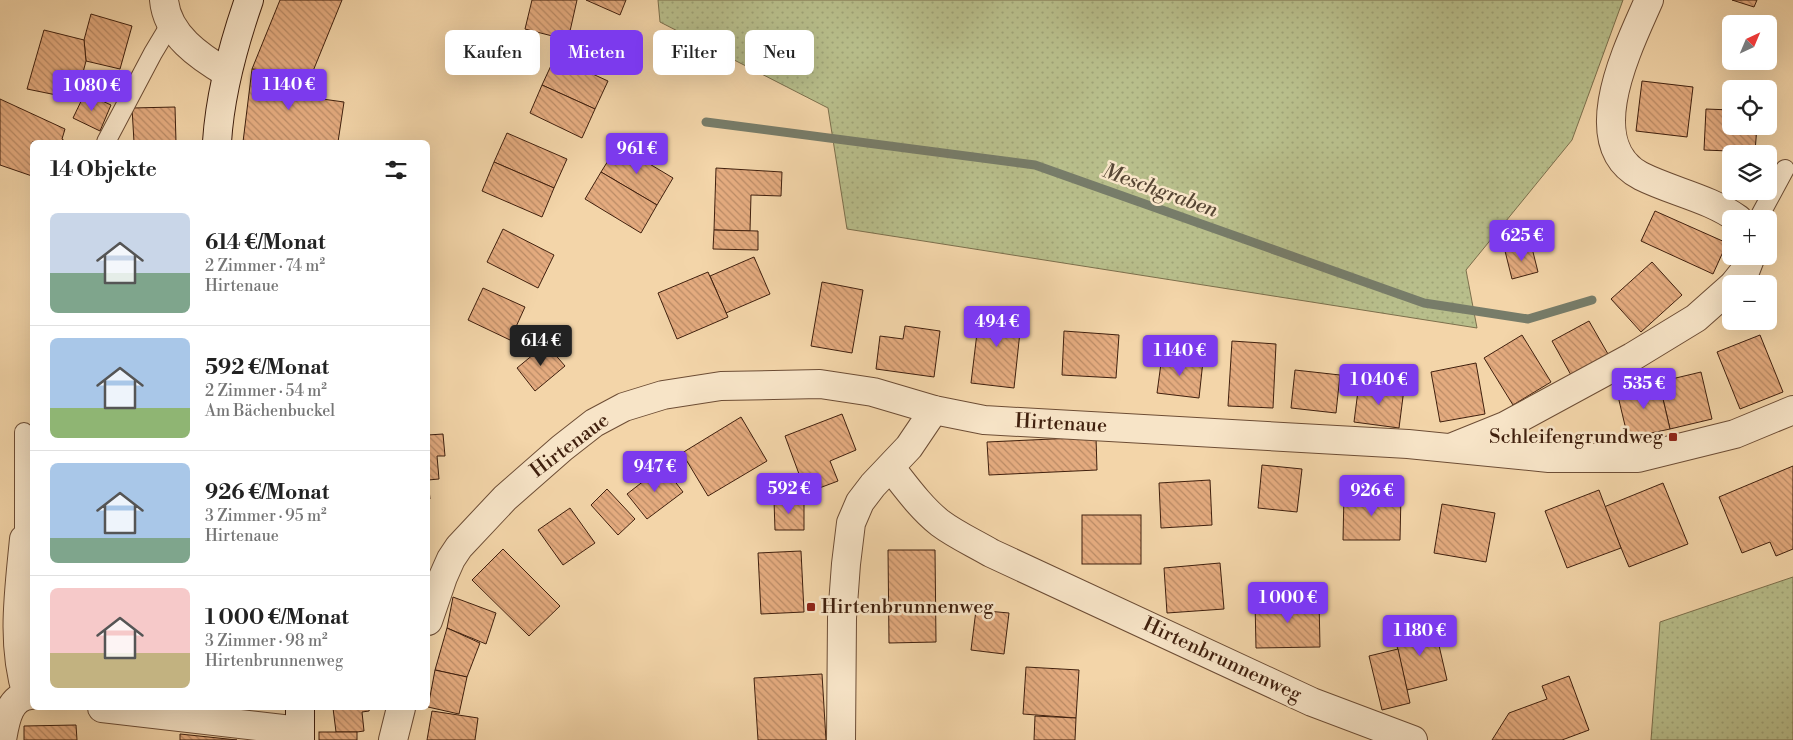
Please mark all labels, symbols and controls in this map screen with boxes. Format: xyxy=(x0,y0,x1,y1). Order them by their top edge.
north arrow xyxy=(1722,15,1778,70)
map controls xyxy=(1722,15,1777,330)
chip: Kaufen xyxy=(445,30,540,75)
chip: Mieten xyxy=(550,30,643,75)
chip: Filter xyxy=(653,30,735,75)
chip: Neu xyxy=(745,30,814,75)
pin: 1 140 € xyxy=(243,68,335,111)
pin: 1 080 € xyxy=(46,70,138,112)
text: 1 140 € xyxy=(263,75,315,95)
text: 1 080 € xyxy=(64,76,120,96)
button: locate xyxy=(1722,80,1777,135)
pin: 961 € xyxy=(602,132,672,175)
text: 961 € xyxy=(617,139,657,159)
button: layers xyxy=(1722,145,1777,200)
icon: filters xyxy=(382,156,410,184)
text: 14 Objekte xyxy=(50,157,157,183)
water label: Meschgraben xyxy=(1099,158,1221,224)
button: + xyxy=(1722,210,1777,265)
pin: 625 € xyxy=(1487,220,1557,262)
text: 625 € xyxy=(1501,226,1543,246)
text: 614 €/Monat xyxy=(205,230,325,256)
icon: home xyxy=(90,233,150,293)
text: 2 Zimmer · 74 m² xyxy=(205,256,325,276)
button: − xyxy=(1722,275,1777,330)
text: Hirtenaue xyxy=(205,276,279,296)
pin: 494 € xyxy=(962,306,1032,348)
text: 494 € xyxy=(975,312,1019,332)
pin: 614 € xyxy=(506,324,576,367)
text: 614 € xyxy=(521,331,561,351)
pin: 1 140 € xyxy=(1134,334,1226,377)
text: 1 140 € xyxy=(1154,341,1206,361)
text: 592 €/Monat xyxy=(205,355,329,381)
icon: home xyxy=(90,358,150,418)
pin: 1 040 € xyxy=(1333,364,1425,406)
pin: 535 € xyxy=(1609,368,1679,410)
text: 1 040 € xyxy=(1350,370,1408,390)
text: 535 € xyxy=(1623,374,1665,394)
text: 2 Zimmer · 54 m² xyxy=(205,381,327,401)
text: Am Bächenbuckel xyxy=(205,401,335,421)
street label: Hirtenaue xyxy=(526,408,614,484)
street label: Hirtenaue xyxy=(1014,409,1108,439)
place label: Schleifengrundweg xyxy=(1489,425,1664,450)
marker: Schleifengrundweg xyxy=(1667,431,1679,443)
pin: 947 € xyxy=(620,450,690,493)
text: 947 € xyxy=(634,457,676,477)
pin: 592 € xyxy=(754,472,824,515)
pin: 926 € xyxy=(1337,474,1407,517)
text: 592 € xyxy=(768,479,810,499)
text: 926 €/Monat xyxy=(205,480,329,506)
text: 926 € xyxy=(1350,481,1394,501)
icon: home xyxy=(90,483,150,543)
text: 3 Zimmer · 95 m² xyxy=(205,506,327,526)
text: Hirtenaue xyxy=(205,526,279,546)
pin: 1 000 € xyxy=(1242,582,1334,624)
text: 1 000 € xyxy=(1259,588,1317,608)
place label: Hirtenbrunnenweg xyxy=(821,595,994,620)
marker: Hirtenbrunnenweg xyxy=(805,601,817,613)
text: 1 000 €/Monat xyxy=(205,605,349,631)
icon: home xyxy=(90,608,150,668)
street label: Hirtenbrunnenweg xyxy=(1138,612,1306,708)
pin: 1 180 € xyxy=(1374,614,1466,657)
text: 1 180 € xyxy=(1394,621,1446,641)
text: 3 Zimmer · 98 m² xyxy=(205,631,328,651)
text: Hirtenbrunnenweg xyxy=(205,651,343,671)

